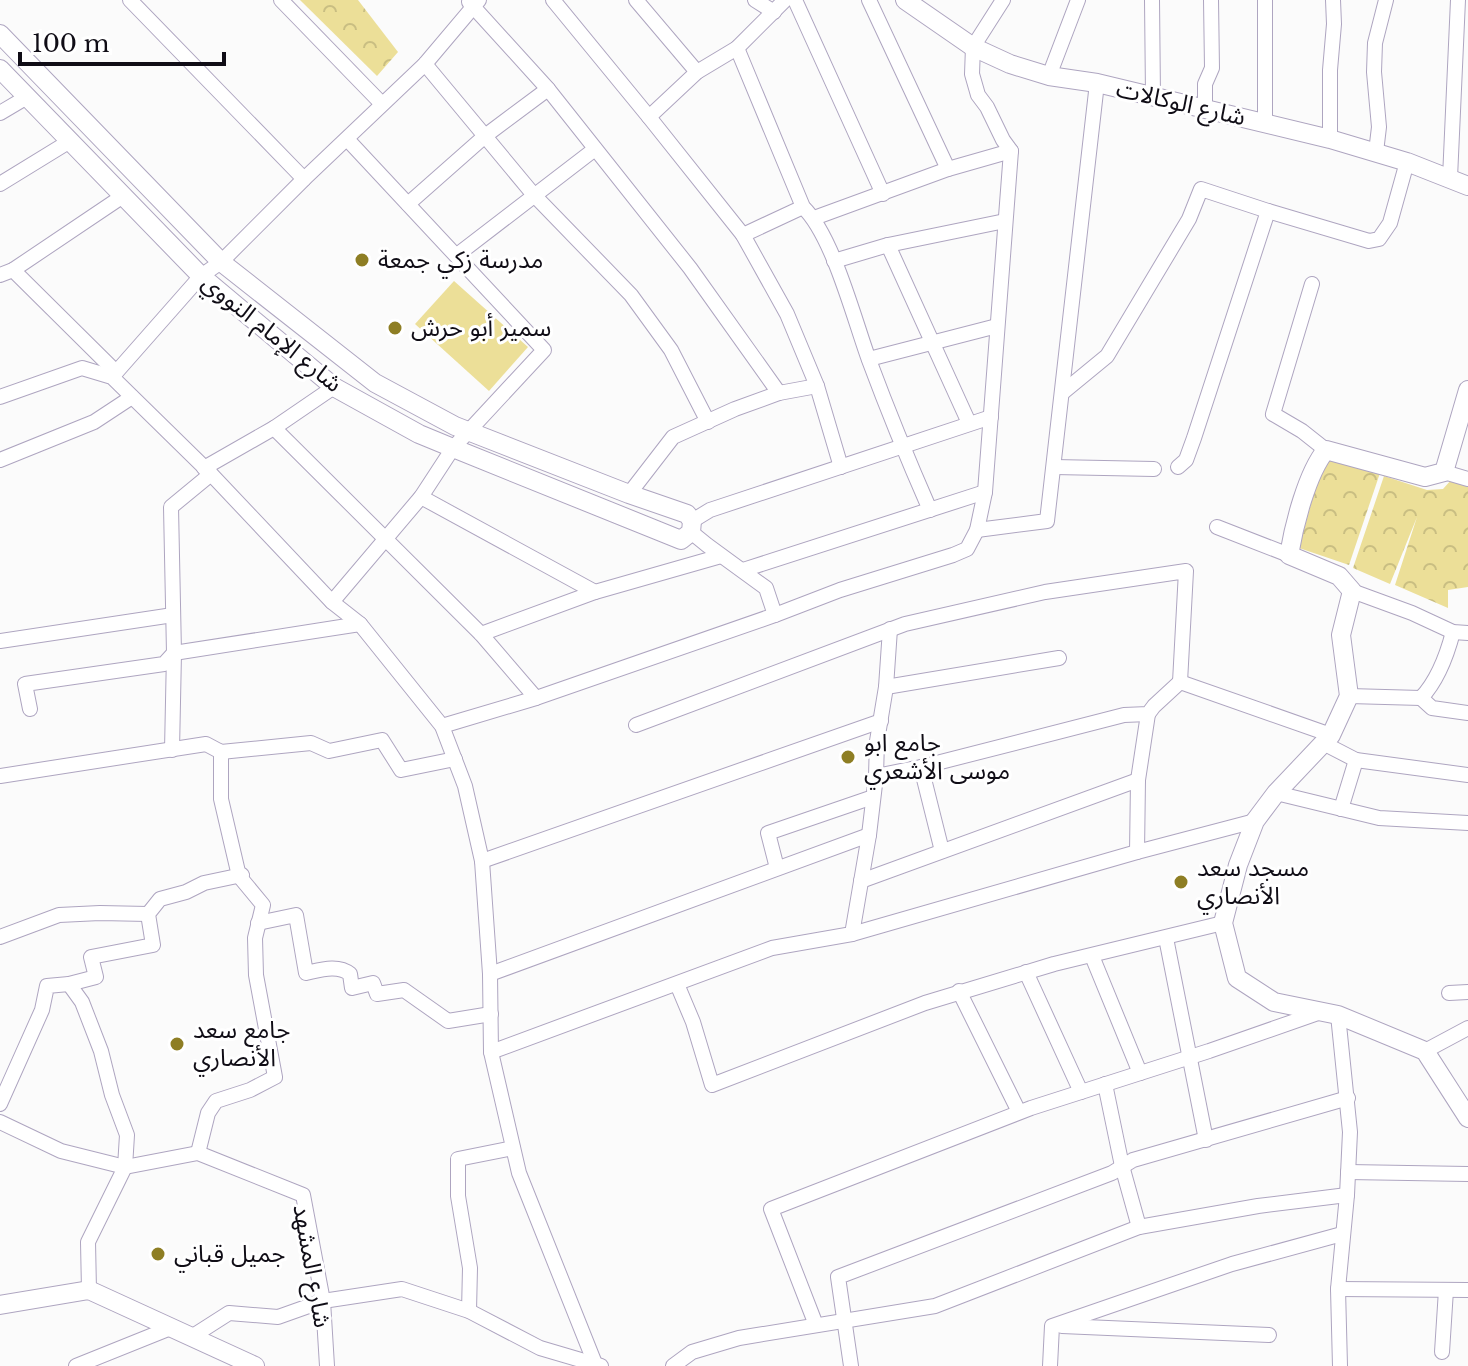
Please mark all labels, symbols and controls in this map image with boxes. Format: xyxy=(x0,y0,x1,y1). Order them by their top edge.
scale bar xyxy=(20,16,224,66)
text: 100 m xyxy=(32,29,110,58)
street label: شارع الوكالات xyxy=(1113,74,1248,134)
place label: مدرسة زكي جمعة xyxy=(378,245,543,279)
marker: مدرسة زكي جمعة xyxy=(353,251,371,269)
street label: شارع الإمام النووي xyxy=(194,267,348,402)
place label: سمير أبو حرش xyxy=(411,312,551,342)
marker: سمير أبو حرش xyxy=(386,319,404,337)
place label: جامع ابو موسى الأشعري xyxy=(864,728,1010,790)
marker: جامع ابو موسى الأشعري xyxy=(839,748,857,766)
place label: مسجد سعد الأنصاري xyxy=(1197,853,1309,915)
marker: مسجد سعد الأنصاري xyxy=(1172,873,1190,891)
place label: جامع سعد الأنصاري xyxy=(193,1015,290,1077)
marker: جامع سعد الأنصاري xyxy=(168,1035,186,1053)
street label: شارع المشهد xyxy=(284,1202,338,1330)
place label: جميل قباني xyxy=(174,1239,285,1273)
marker: جميل قباني xyxy=(149,1245,167,1263)

